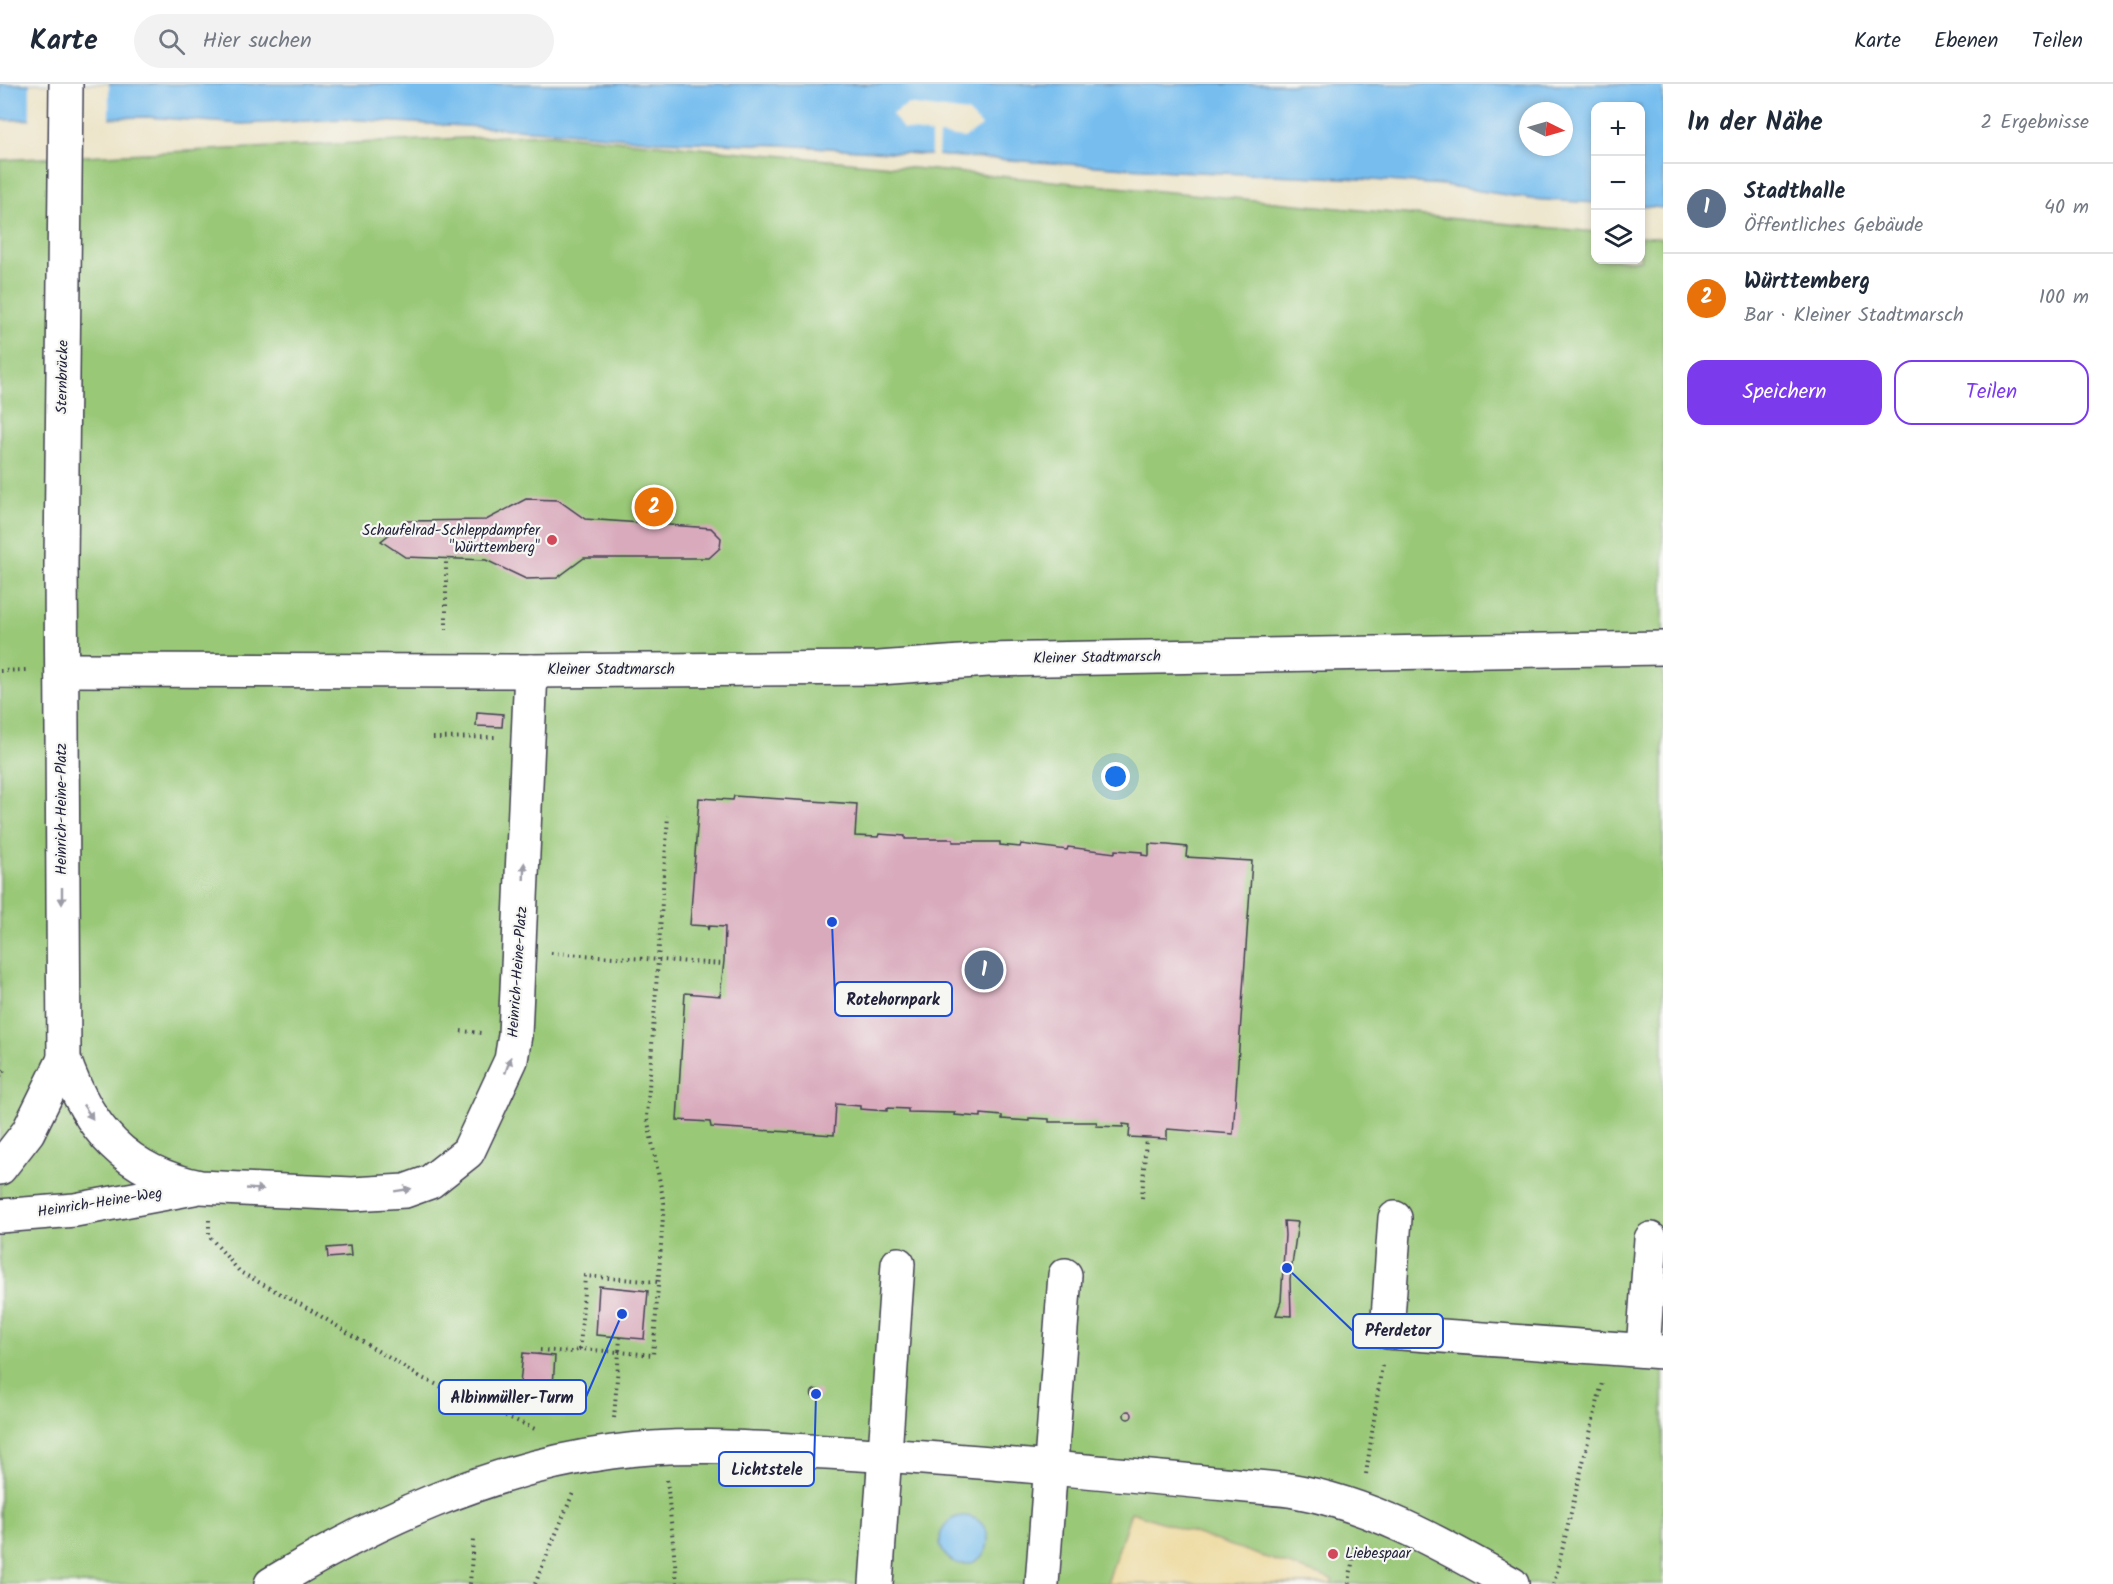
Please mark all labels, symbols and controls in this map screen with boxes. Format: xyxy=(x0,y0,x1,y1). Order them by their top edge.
search box xyxy=(134,14,554,68)
text: Karte xyxy=(30,19,98,64)
text: Hier suchen xyxy=(203,24,312,59)
icon: search xyxy=(155,25,188,58)
text: Karte xyxy=(1854,25,1901,58)
text: Ebenen xyxy=(1934,25,1999,58)
text: Teilen xyxy=(2032,25,2083,58)
north arrow xyxy=(1519,102,1573,156)
map controls xyxy=(1591,102,1645,264)
button: + xyxy=(1591,102,1645,156)
text: In der Nähe xyxy=(1687,102,1823,144)
text: 2 Ergebnisse xyxy=(1981,107,2089,139)
button: − xyxy=(1591,156,1645,210)
text: Stadthalle xyxy=(1744,175,1845,210)
text: 1 xyxy=(1703,192,1710,224)
text: 40 m xyxy=(2044,192,2089,224)
button: layers xyxy=(1591,210,1645,264)
text: Öffentliches Gebäude xyxy=(1744,210,1923,242)
text: Württemberg xyxy=(1744,265,1870,300)
text: 2 xyxy=(1701,282,1712,314)
text: 100 m xyxy=(2039,282,2089,314)
text: Bar · Kleiner Stadtmarsch xyxy=(1744,300,1964,332)
street label: Sternbrücke xyxy=(50,340,76,414)
button: Speichern xyxy=(1687,360,1882,425)
button: Teilen xyxy=(1894,360,2089,425)
pin: 2 xyxy=(634,484,674,530)
place label: Schaufelrad-Schleppdampfer "Württemberg" xyxy=(362,519,541,560)
marker: Schaufelrad-Schleppdampfer "Württemberg" xyxy=(545,533,559,547)
street label: Kleiner Stadtmarsch xyxy=(1033,645,1161,671)
street label: Kleiner Stadtmarsch xyxy=(547,658,675,682)
street label: Heinrich-Heine-Platz xyxy=(50,743,74,875)
your location xyxy=(1101,762,1130,791)
one-way arrow xyxy=(519,862,528,881)
one-way arrow xyxy=(57,887,67,906)
street label: Heinrich-Heine-Platz xyxy=(501,905,535,1039)
pin: 1 xyxy=(964,948,1004,992)
callout: Rotehornpark xyxy=(835,982,952,1016)
text: Rotehornpark xyxy=(846,988,941,1013)
one-way arrow xyxy=(504,1056,513,1074)
one-way arrow xyxy=(82,1103,94,1119)
street label: Heinrich-Heine-Weg xyxy=(36,1181,164,1225)
one-way arrow xyxy=(246,1185,265,1194)
one-way arrow xyxy=(394,1185,413,1194)
callout: Pferdetor xyxy=(1353,1314,1443,1348)
text: Pferdetor xyxy=(1365,1319,1432,1344)
callout: Albinmüller-Turm xyxy=(439,1380,586,1414)
text: Albinmüller-Turm xyxy=(450,1386,574,1411)
callout: Lichtstele xyxy=(719,1452,814,1486)
text: Lichtstele xyxy=(731,1458,803,1483)
place label: Liebespaar xyxy=(1345,1542,1412,1566)
marker: Liebespaar xyxy=(1326,1547,1340,1561)

